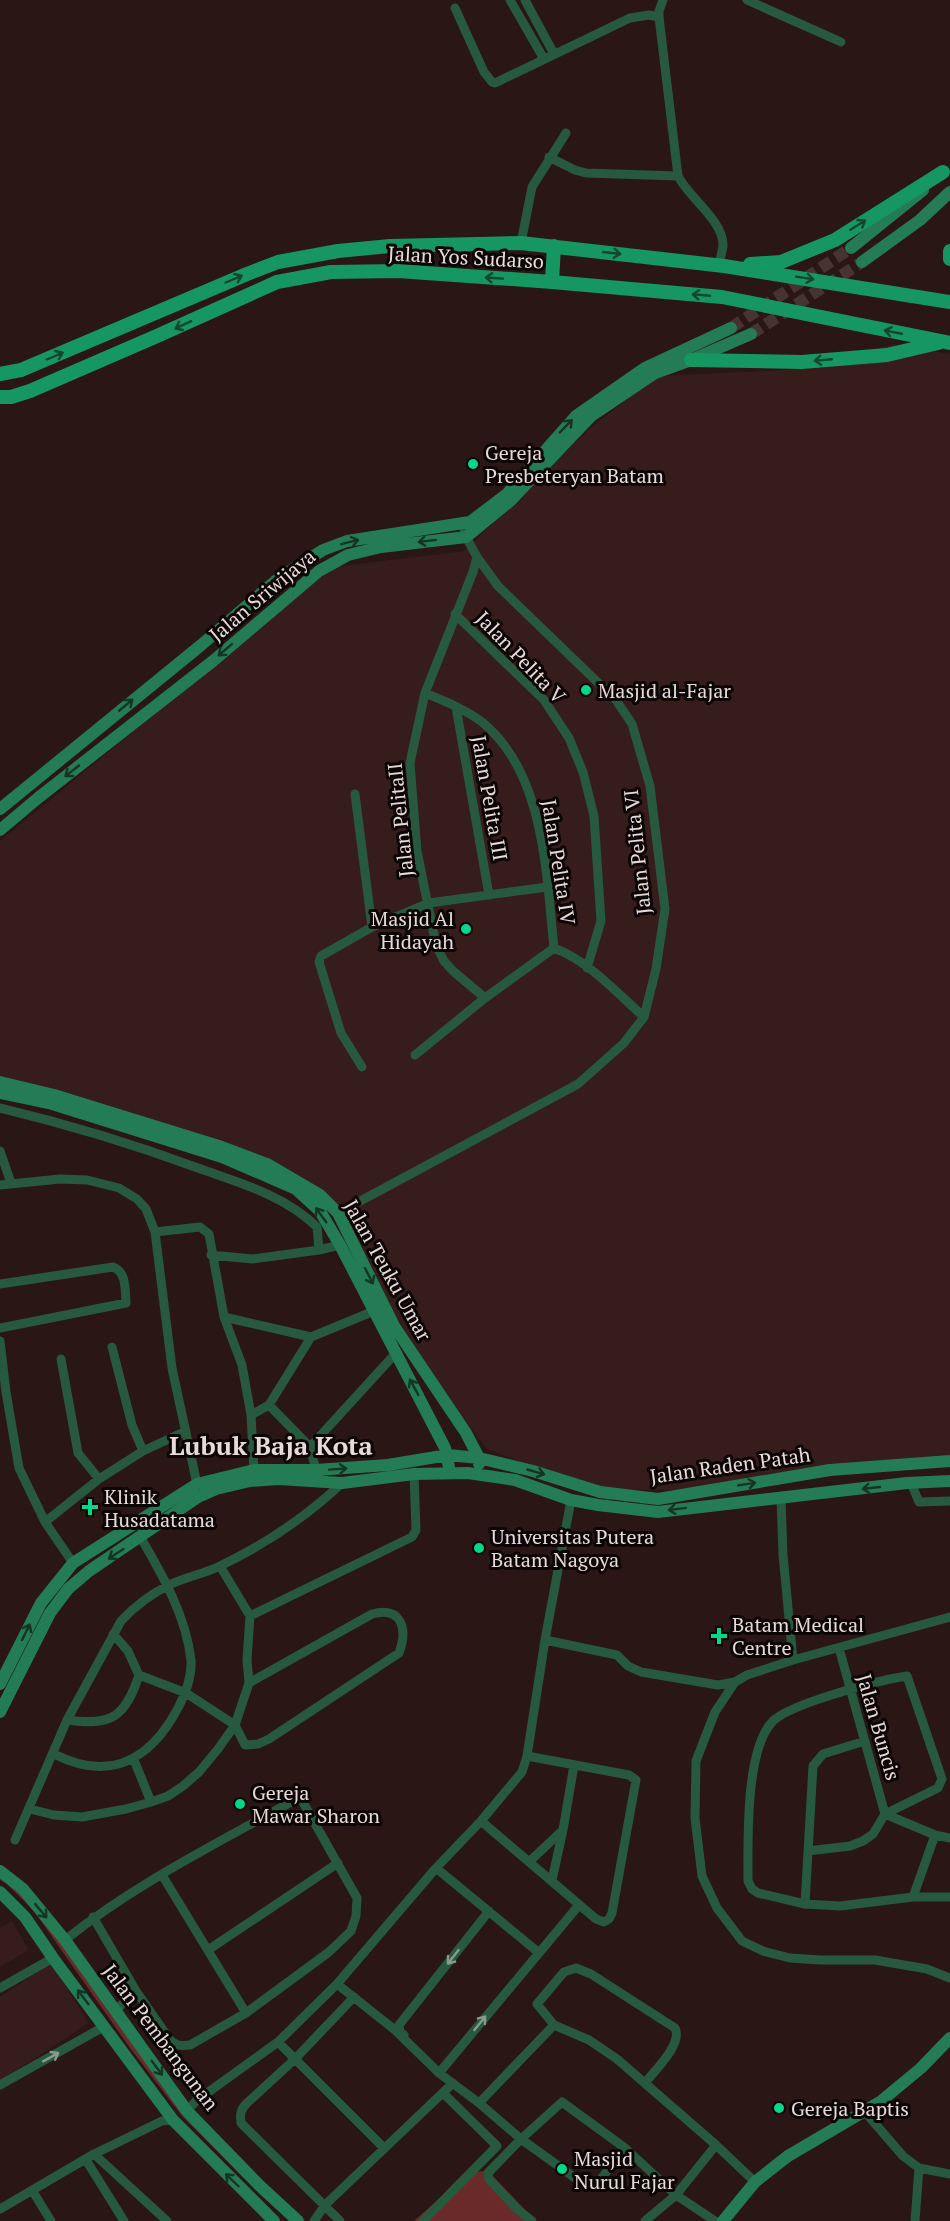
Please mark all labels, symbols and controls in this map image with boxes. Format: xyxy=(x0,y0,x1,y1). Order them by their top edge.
one-way arrow xyxy=(849,219,866,231)
street label: Jalan Yos Sudarso xyxy=(387,239,545,275)
one-way arrow xyxy=(602,248,622,259)
one-way arrow xyxy=(484,272,504,283)
one-way arrow xyxy=(225,273,243,284)
one-way arrow xyxy=(795,273,815,284)
one-way arrow xyxy=(692,289,712,300)
one-way arrow xyxy=(175,319,193,331)
one-way arrow xyxy=(883,326,903,337)
one-way arrow xyxy=(45,350,64,361)
one-way arrow xyxy=(814,355,834,366)
one-way arrow xyxy=(558,419,573,434)
place label: Gereja Presbeteryan Batam xyxy=(485,439,664,489)
marker: Gereja Presbeteryan Batam xyxy=(466,457,480,471)
one-way arrow xyxy=(340,535,359,547)
one-way arrow xyxy=(418,535,438,546)
street label: Jalan Sriwijaya xyxy=(203,543,321,647)
street label: Jalan Pelita V xyxy=(470,605,572,709)
one-way arrow xyxy=(218,643,233,657)
place label: Masjid al-Fajar xyxy=(598,677,731,704)
marker: Masjid al-Fajar xyxy=(579,683,593,697)
one-way arrow xyxy=(118,698,133,712)
street label: Jalan Pelita III xyxy=(466,733,514,863)
street label: Jalan PelitaII xyxy=(381,761,419,879)
one-way arrow xyxy=(64,765,80,778)
street label: Jalan Pelita VI xyxy=(617,788,657,916)
street label: Jalan Pelita IV xyxy=(536,798,582,927)
place label: Masjid Al Hidayah xyxy=(371,905,454,955)
marker: Masjid Al Hidayah xyxy=(459,922,473,936)
street label: Jalan Teuku Umar xyxy=(338,1195,438,1346)
one-way arrow xyxy=(315,1208,328,1224)
one-way arrow xyxy=(363,1267,375,1285)
one-way arrow xyxy=(408,1378,419,1396)
district label: Lubuk Baja Kota xyxy=(169,1428,373,1462)
street label: Jalan Raden Patah xyxy=(648,1440,812,1490)
one-way arrow xyxy=(327,1463,347,1474)
one-way arrow xyxy=(526,1467,545,1478)
one-way arrow xyxy=(737,1478,756,1489)
one-way arrow xyxy=(861,1482,881,1493)
place label: Klinik Husadatama xyxy=(104,1483,215,1533)
marker: Klinik Husadatama xyxy=(81,1498,99,1516)
one-way arrow xyxy=(668,1504,687,1515)
place label: Universitas Putera Batam Nagoya xyxy=(491,1523,654,1573)
marker: Universitas Putera Batam Nagoya xyxy=(472,1541,486,1555)
one-way arrow xyxy=(108,1548,124,1560)
place label: Batam Medical Centre xyxy=(732,1611,864,1661)
one-way arrow xyxy=(21,1623,32,1641)
marker: Batam Medical Centre xyxy=(710,1627,728,1645)
street label: Jalan Buncis xyxy=(851,1671,907,1783)
place label: Gereja Mawar Sharon xyxy=(252,1779,380,1829)
marker: Gereja Mawar Sharon xyxy=(233,1797,247,1811)
one-way arrow xyxy=(35,1903,48,1919)
one-way arrow xyxy=(446,1949,459,1965)
street label: Jalan Pembangunan xyxy=(97,1958,225,2116)
one-way arrow xyxy=(76,1990,89,2006)
one-way arrow xyxy=(473,2016,487,2031)
one-way arrow xyxy=(42,2050,59,2062)
one-way arrow xyxy=(151,2060,163,2076)
place label: Gereja Baptis xyxy=(791,2095,909,2122)
marker: Gereja Baptis xyxy=(772,2101,786,2115)
place label: Masjid Nurul Fajar xyxy=(574,2145,675,2195)
marker: Masjid Nurul Fajar xyxy=(555,2162,569,2176)
one-way arrow xyxy=(225,2173,240,2188)

